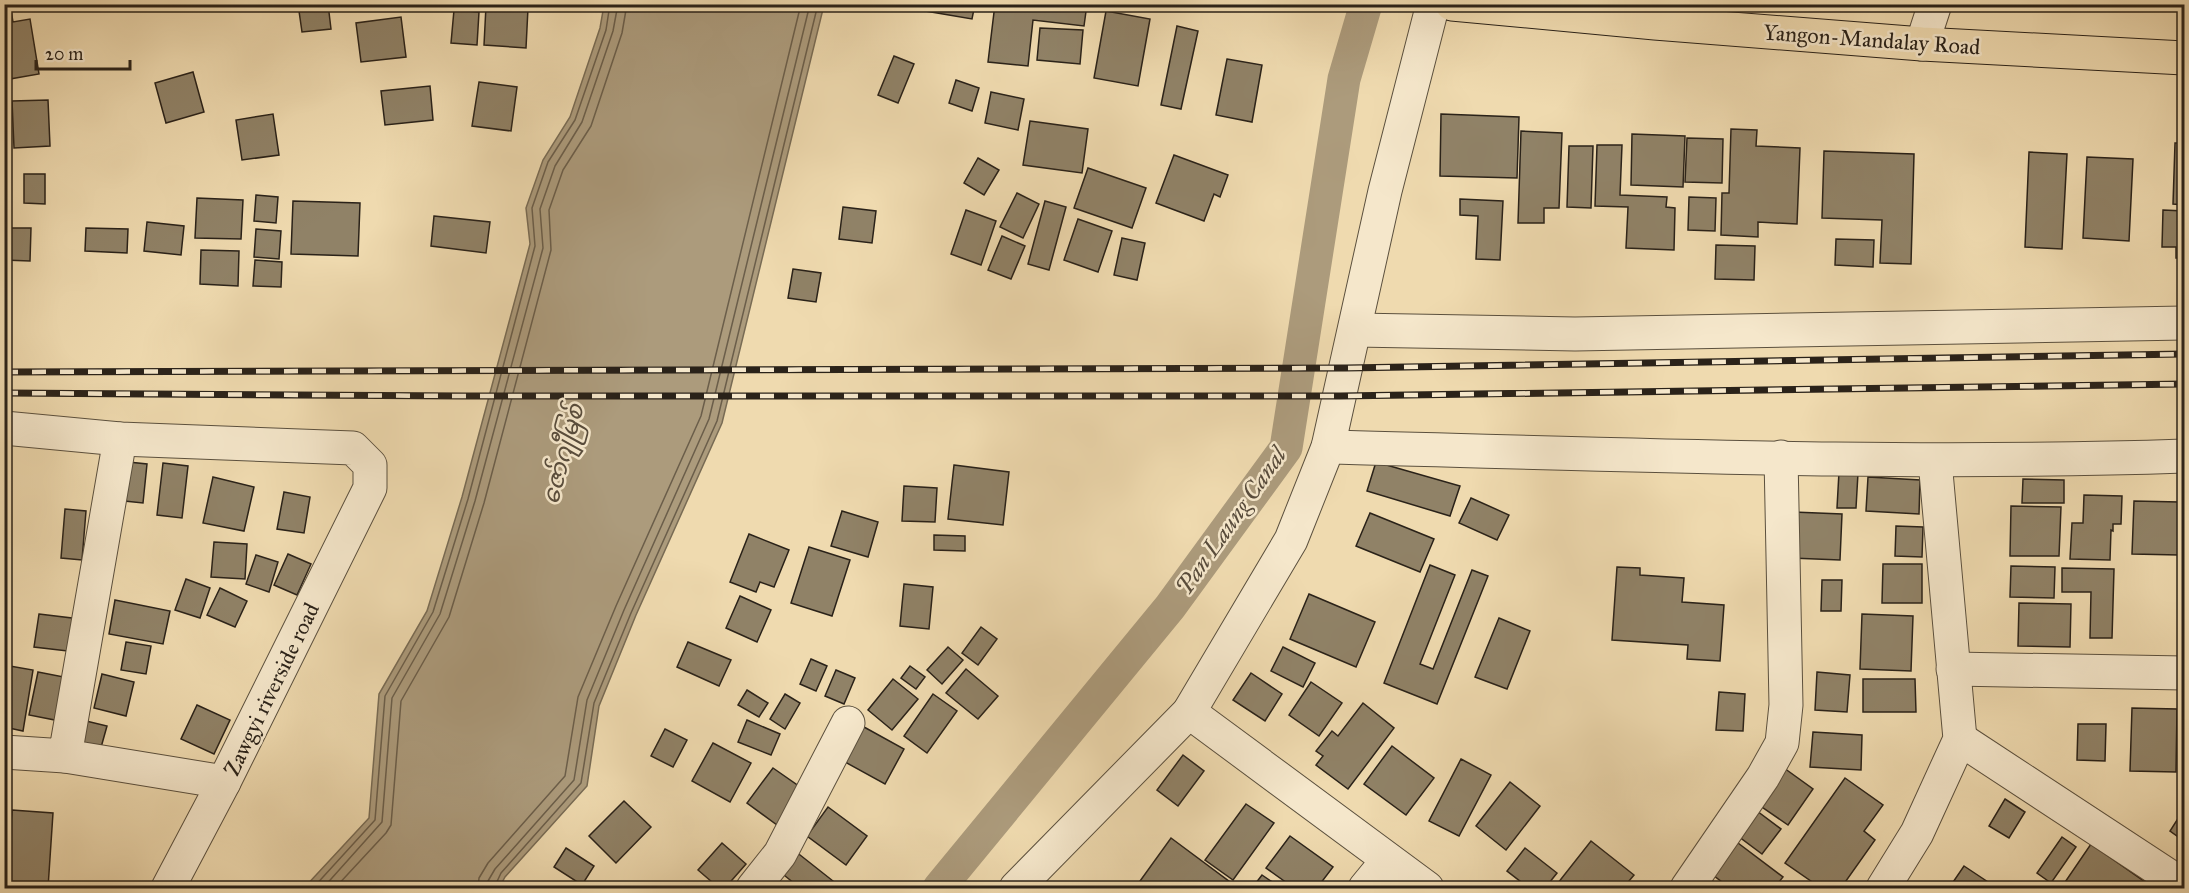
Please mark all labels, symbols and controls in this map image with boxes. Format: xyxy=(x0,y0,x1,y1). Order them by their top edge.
street label: Yangon-Mandalay Road xyxy=(1763,18,1981,61)
scale bar xyxy=(36,33,130,71)
text: 20 m xyxy=(45,43,83,65)
water label: ဇော်ဂျီမြစ် xyxy=(533,399,596,509)
water label: Pan Laung Canal xyxy=(1169,439,1294,601)
street label: Zawgyi riverside road xyxy=(218,598,325,780)

